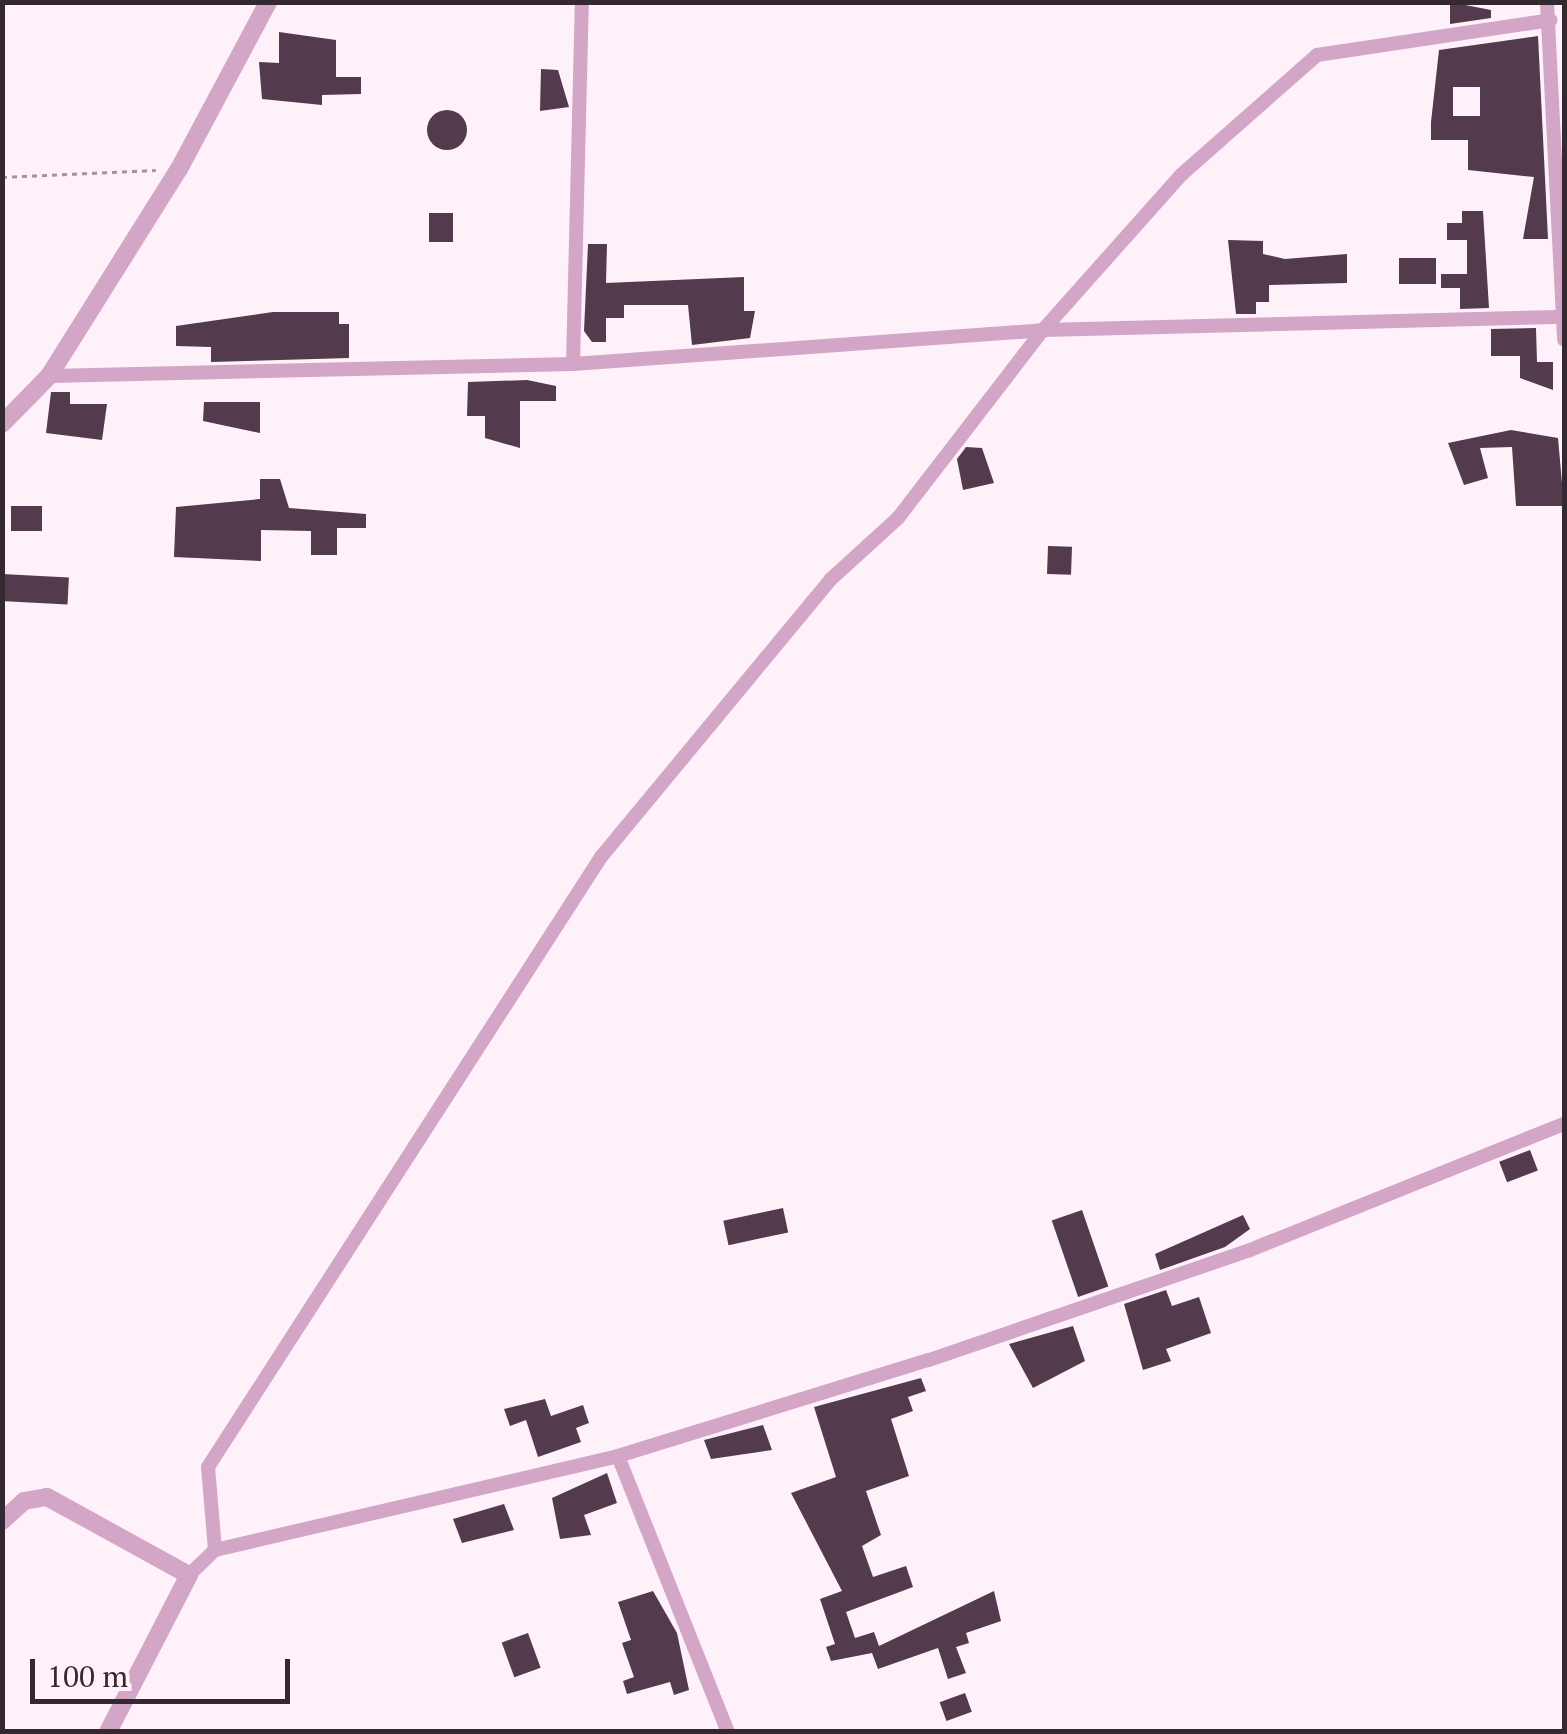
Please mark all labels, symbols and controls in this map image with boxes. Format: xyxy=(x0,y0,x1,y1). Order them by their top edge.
scale bar xyxy=(35,1639,295,1701)
text: 100 m xyxy=(47,1656,128,1696)

